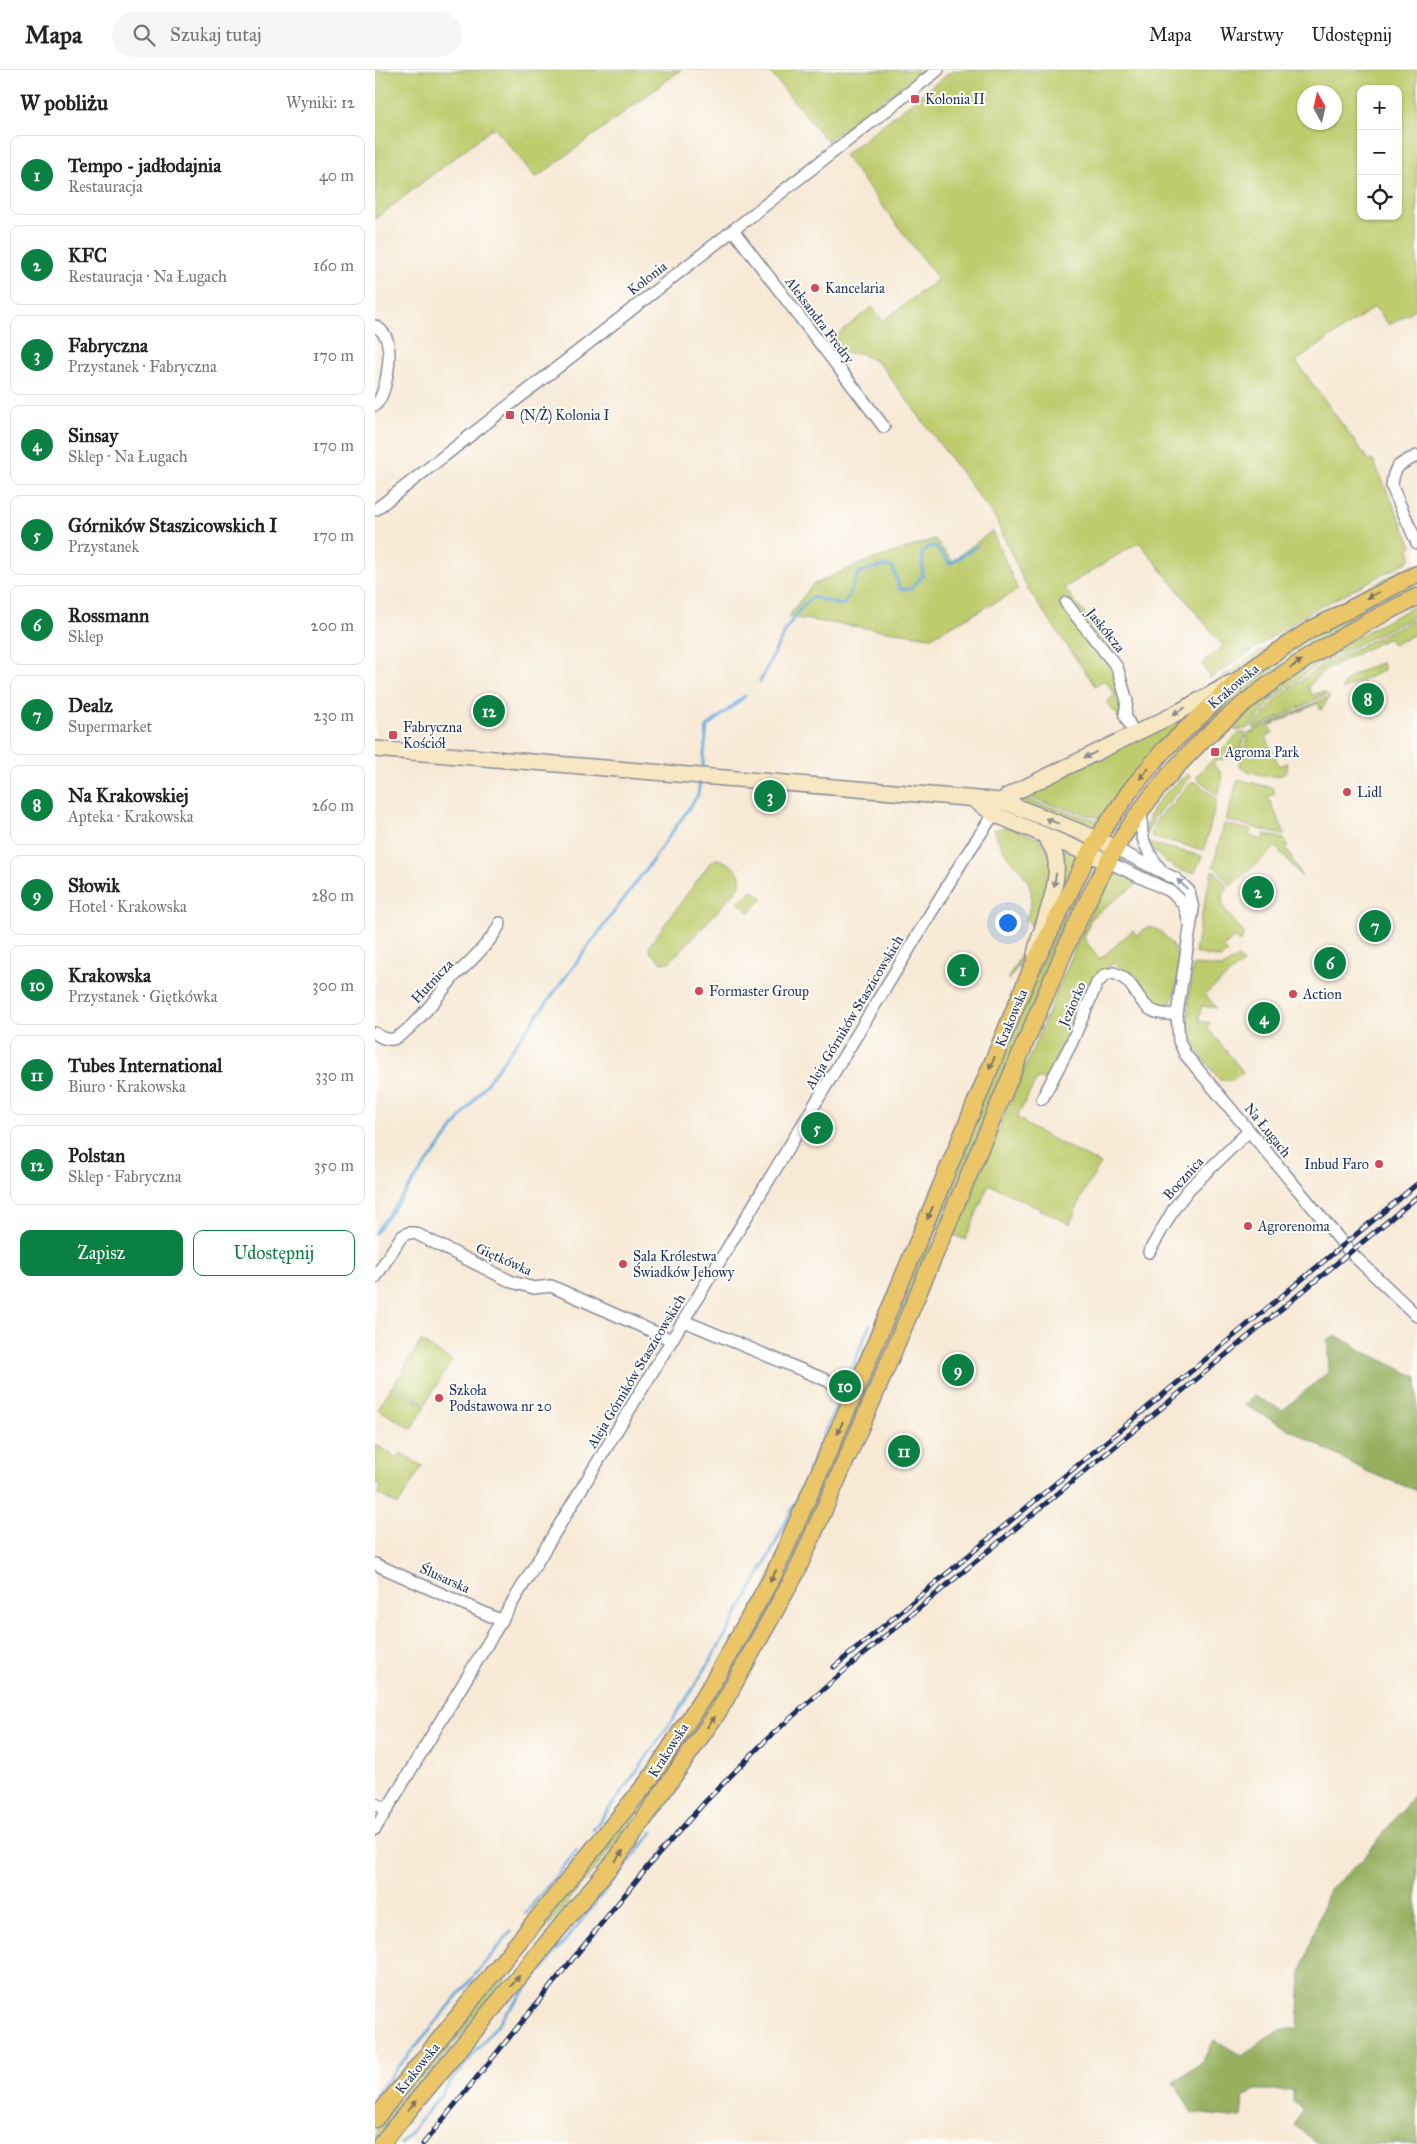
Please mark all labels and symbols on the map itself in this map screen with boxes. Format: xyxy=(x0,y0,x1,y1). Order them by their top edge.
north arrow xyxy=(1297,85,1342,130)
place label: Kolonia II xyxy=(925,91,985,108)
marker: Kolonia II xyxy=(909,93,921,105)
street label: Kolonia xyxy=(624,258,670,299)
street label: Aleksandra Fredry xyxy=(781,273,858,367)
place label: Kancelaria xyxy=(825,280,885,297)
marker: Kancelaria xyxy=(809,282,821,294)
place label: (N/Ż) Kolonia I xyxy=(520,406,609,425)
marker: (N/Ż) Kolonia I xyxy=(504,409,516,421)
one-way arrow xyxy=(1366,591,1381,599)
street label: Jaskółcza xyxy=(1081,603,1129,656)
one-way arrow xyxy=(1290,659,1303,669)
street label: Krakowska xyxy=(1204,660,1262,713)
pin: 8 xyxy=(1352,680,1384,718)
pin: 12 xyxy=(473,692,505,730)
one-way arrow xyxy=(1172,707,1187,715)
place label: Fabryczna Kościół xyxy=(403,719,462,752)
marker: Fabryczna Kościół xyxy=(387,729,399,741)
place label: Agroma Park xyxy=(1224,744,1300,761)
marker: Agroma Park xyxy=(1209,746,1221,758)
one-way arrow xyxy=(1083,751,1097,759)
one-way arrow xyxy=(1138,767,1149,780)
pin: 3 xyxy=(754,777,786,815)
place label: Lidl xyxy=(1357,784,1382,801)
marker: Lidl xyxy=(1341,786,1353,798)
one-way arrow xyxy=(1044,817,1059,825)
one-way arrow xyxy=(1051,873,1059,889)
pin: 2 xyxy=(1242,873,1274,911)
one-way arrow xyxy=(1176,878,1188,890)
pin: 7 xyxy=(1359,907,1391,945)
your location xyxy=(995,910,1021,936)
street label: Aleja Górników Staszicowskich xyxy=(801,932,907,1093)
pin: 6 xyxy=(1314,944,1346,982)
pin: 1 xyxy=(947,951,979,989)
street label: Hutnicza xyxy=(408,956,457,1007)
street label: Jeziorko xyxy=(1054,979,1091,1031)
place label: Formaster Group xyxy=(709,983,809,1000)
marker: Formaster Group xyxy=(693,985,705,997)
place label: Action xyxy=(1302,986,1342,1003)
street label: Krakowska xyxy=(992,987,1031,1050)
marker: Action xyxy=(1287,988,1299,1000)
pin: 4 xyxy=(1248,999,1280,1037)
one-way arrow xyxy=(988,1056,996,1070)
street label: Na Ługach xyxy=(1241,1100,1295,1161)
pin: 5 xyxy=(801,1109,833,1147)
street label: Bocznica xyxy=(1160,1153,1207,1203)
place label: Inbud Faro xyxy=(1304,1156,1369,1173)
marker: Inbud Faro xyxy=(1373,1158,1385,1170)
one-way arrow xyxy=(925,1206,933,1220)
place label: Agrorenoma xyxy=(1257,1218,1330,1235)
marker: Agrorenoma xyxy=(1242,1220,1254,1232)
street label: Giętkówka xyxy=(473,1240,535,1279)
place label: Sala Królestwa Świadków Jehowy xyxy=(633,1248,735,1282)
marker: Sala Królestwa Świadków Jehowy xyxy=(617,1258,629,1270)
street label: Aleja Górników Staszicowskich xyxy=(583,1291,689,1452)
pin: 9 xyxy=(942,1351,974,1389)
pin: 10 xyxy=(829,1367,861,1405)
place label: Szkoła Podstawowa nr 20 xyxy=(449,1382,552,1415)
marker: Szkoła Podstawowa nr 20 xyxy=(433,1392,445,1404)
one-way arrow xyxy=(835,1421,843,1435)
pin: 11 xyxy=(888,1432,920,1470)
street label: Ślusarska xyxy=(417,1558,473,1597)
one-way arrow xyxy=(769,1568,777,1583)
one-way arrow xyxy=(706,1715,716,1729)
street label: Krakowska xyxy=(645,1720,692,1781)
one-way arrow xyxy=(613,1850,624,1863)
one-way arrow xyxy=(510,1975,521,1988)
street label: Krakowska xyxy=(392,2039,443,2097)
one-way arrow xyxy=(406,2100,417,2113)

